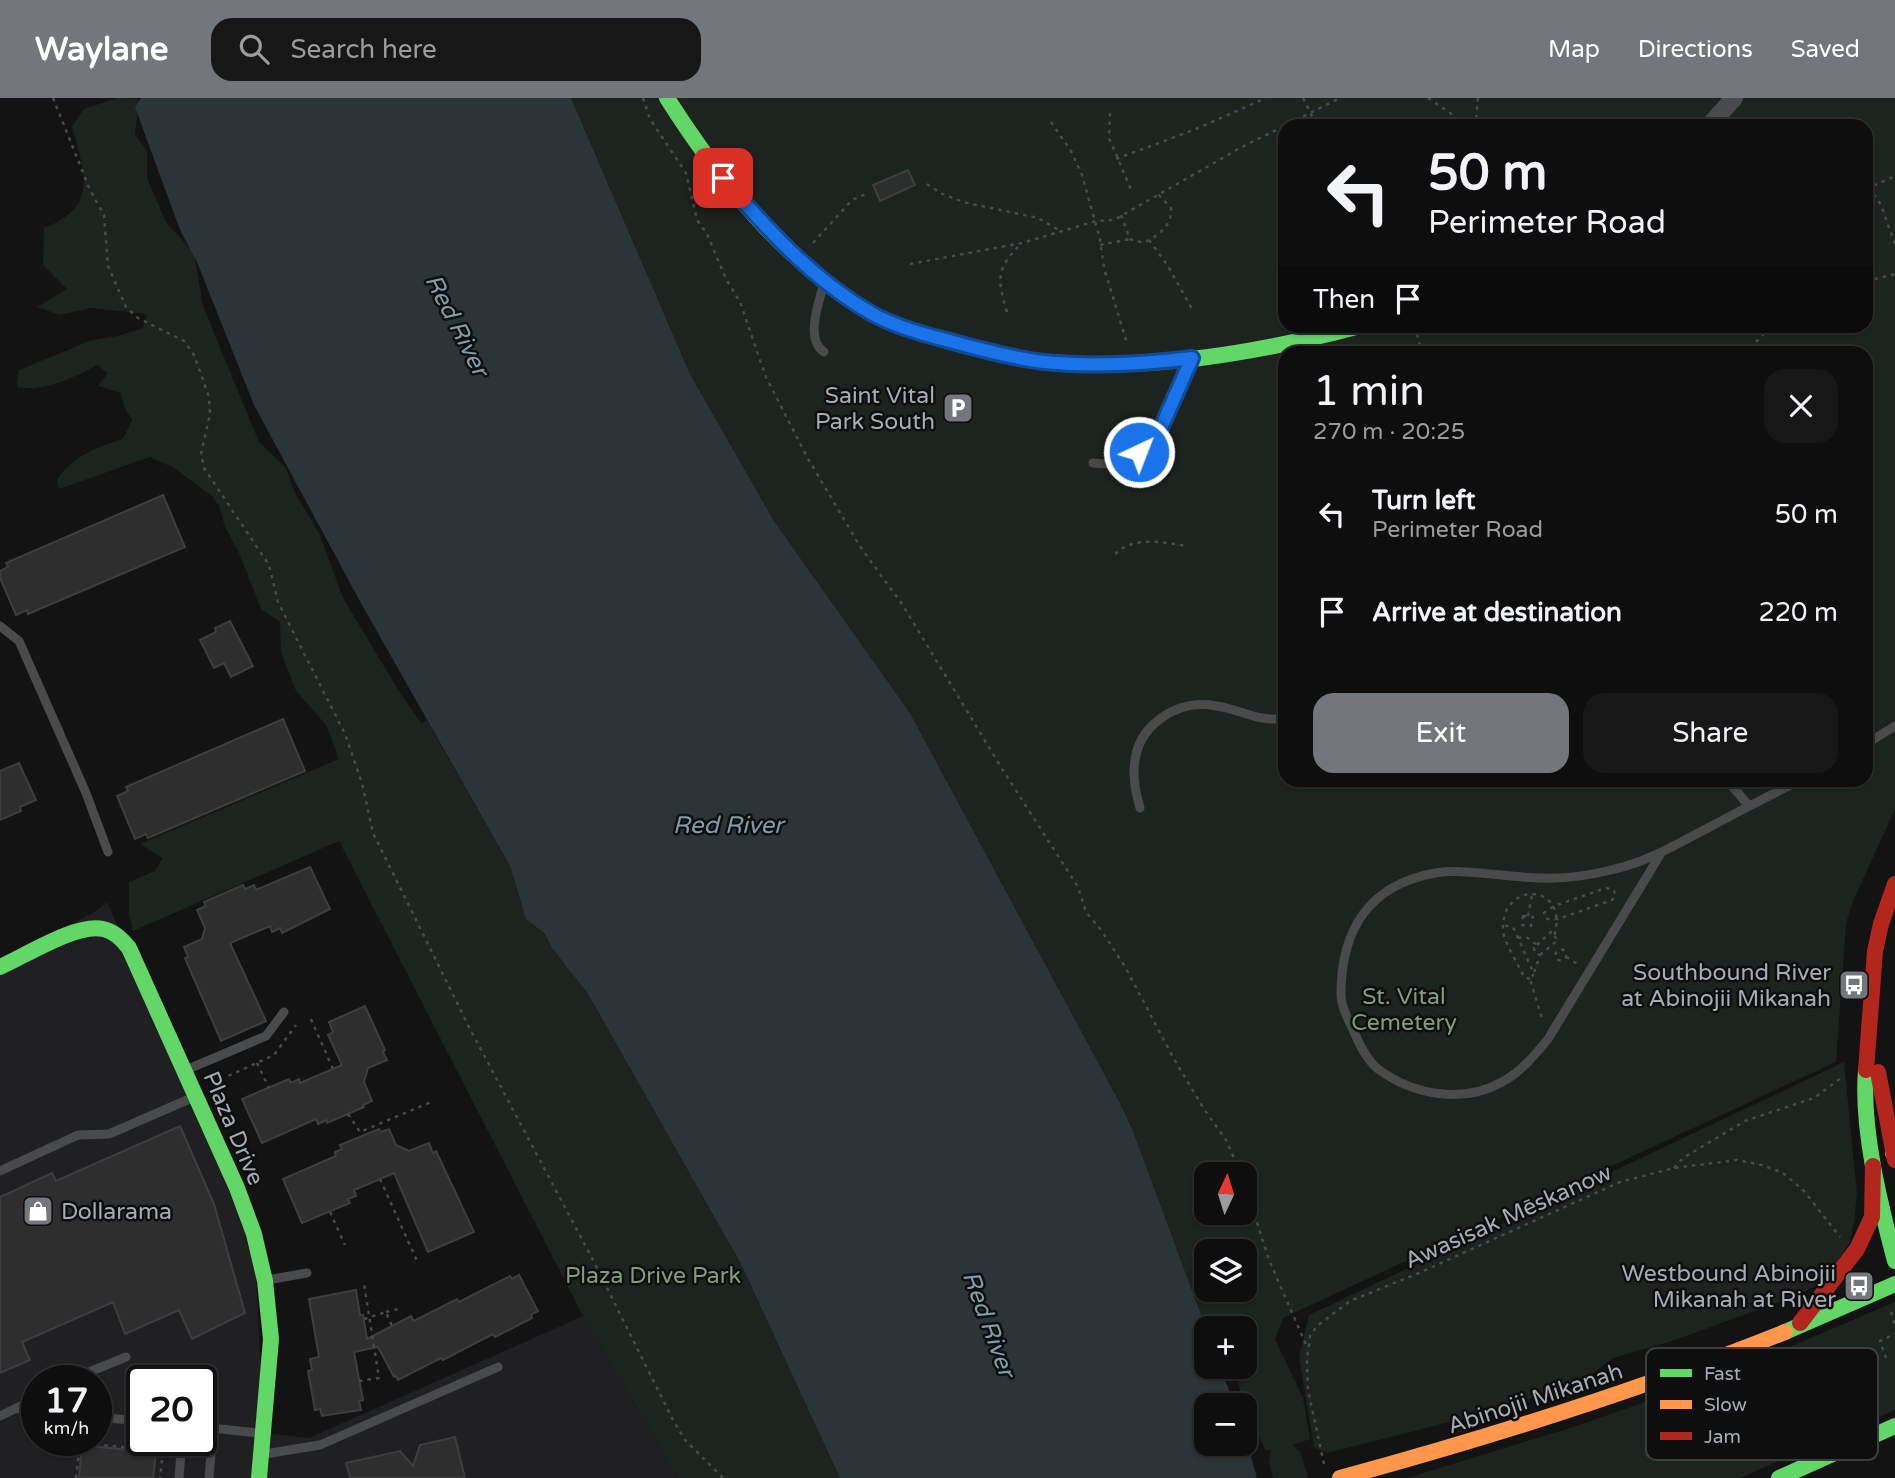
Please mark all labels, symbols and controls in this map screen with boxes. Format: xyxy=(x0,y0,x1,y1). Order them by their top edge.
search box xyxy=(211,18,701,81)
text: Waylane xyxy=(35,30,169,69)
icon: search xyxy=(235,30,273,68)
text: Search here xyxy=(291,34,437,65)
text: Map xyxy=(1548,35,1600,64)
text: Directions xyxy=(1638,35,1753,64)
text: Saved xyxy=(1791,35,1860,64)
text: 50 m xyxy=(1428,144,1547,203)
icon: left xyxy=(1313,147,1404,238)
pin xyxy=(693,148,753,208)
icon: arrive xyxy=(704,159,742,197)
text: Perimeter Road xyxy=(1428,204,1666,242)
water label: Red River xyxy=(419,269,496,384)
icon: arrive xyxy=(1389,280,1427,318)
text: Then xyxy=(1313,284,1375,315)
text: 1 min xyxy=(1313,366,1425,417)
button: close xyxy=(1764,369,1838,443)
place label: Saint Vital Park South xyxy=(815,382,935,436)
parking icon: Saint Vital Park South xyxy=(941,391,975,425)
position arrow xyxy=(1102,415,1176,489)
text: 270 m · 20:25 xyxy=(1313,418,1465,446)
text: Turn left xyxy=(1372,485,1475,516)
icon: left xyxy=(1313,495,1351,533)
text: 50 m xyxy=(1775,499,1838,530)
text: Perimeter Road xyxy=(1372,516,1543,544)
icon: arrive xyxy=(1313,593,1351,631)
text: Arrive at destination xyxy=(1372,597,1622,628)
text: 220 m xyxy=(1758,597,1838,628)
button: Exit xyxy=(1313,693,1569,773)
button: Share xyxy=(1583,693,1838,773)
water label: Red River xyxy=(673,811,786,840)
place label: Southbound River at Abinojii Mikanah xyxy=(1621,959,1831,1013)
bus stop icon: Southbound River at Abinojii Mikanah xyxy=(1837,968,1871,1002)
park label: St. Vital Cemetery xyxy=(1351,983,1457,1037)
street label: Plaza Drive xyxy=(197,1067,270,1190)
street label: Awasisak Mēskanow xyxy=(1400,1159,1616,1275)
north arrow xyxy=(1194,1162,1256,1225)
map controls xyxy=(1194,1162,1257,1456)
shop icon: Dollarama xyxy=(21,1194,55,1228)
place label: Dollarama xyxy=(61,1198,172,1226)
button: layers xyxy=(1194,1239,1257,1302)
place label: Westbound Abinojii Mikanah at River xyxy=(1621,1260,1836,1314)
park label: Plaza Drive Park xyxy=(565,1262,741,1290)
water label: Red River xyxy=(956,1267,1022,1384)
bus stop icon: Westbound Abinojii Mikanah at River xyxy=(1842,1269,1876,1303)
button: + xyxy=(1194,1316,1257,1379)
legend xyxy=(1646,1348,1878,1460)
street label: Abinojii Mikanah xyxy=(1444,1357,1626,1440)
text: Fast xyxy=(1704,1363,1741,1385)
speed limit sign: 20 xyxy=(126,1365,217,1456)
text: 17 xyxy=(45,1380,88,1422)
button: − xyxy=(1194,1393,1257,1456)
text: Slow xyxy=(1704,1394,1747,1416)
text: km/h xyxy=(44,1417,89,1439)
text: Jam xyxy=(1704,1426,1741,1448)

